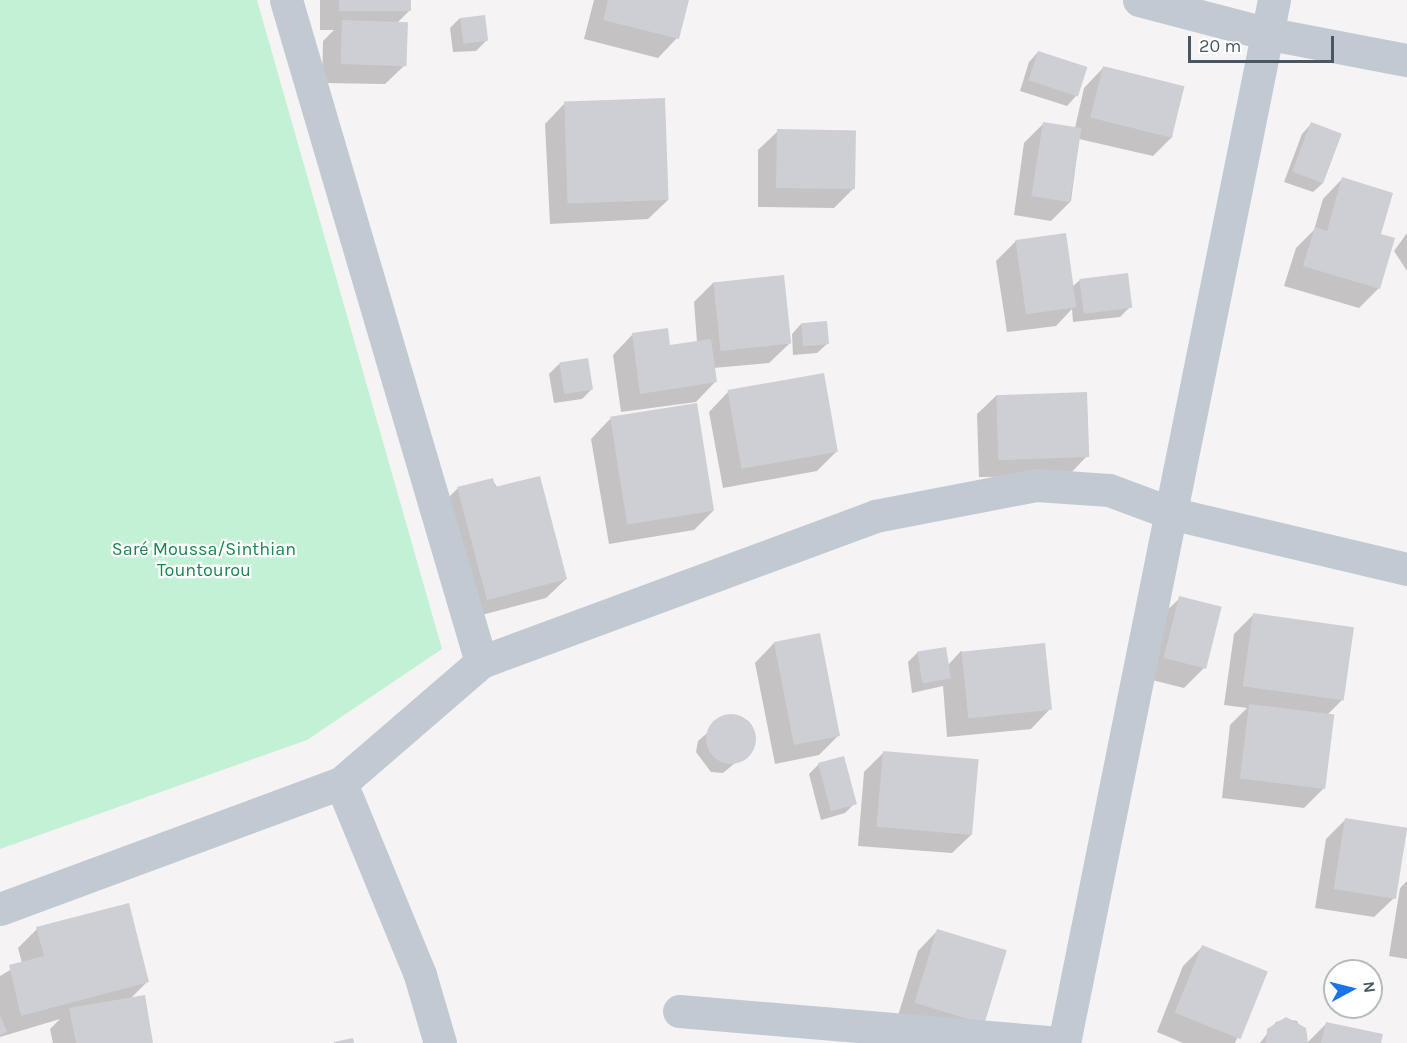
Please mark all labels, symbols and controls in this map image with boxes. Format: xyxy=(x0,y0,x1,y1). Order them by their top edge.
scale bar xyxy=(1191,24,1336,62)
text: 20 m xyxy=(1199,35,1241,57)
park label: Saré Moussa/Sinthian Tountourou xyxy=(112,539,296,582)
north arrow xyxy=(1323,959,1383,1019)
text: N xyxy=(1359,980,1380,994)

